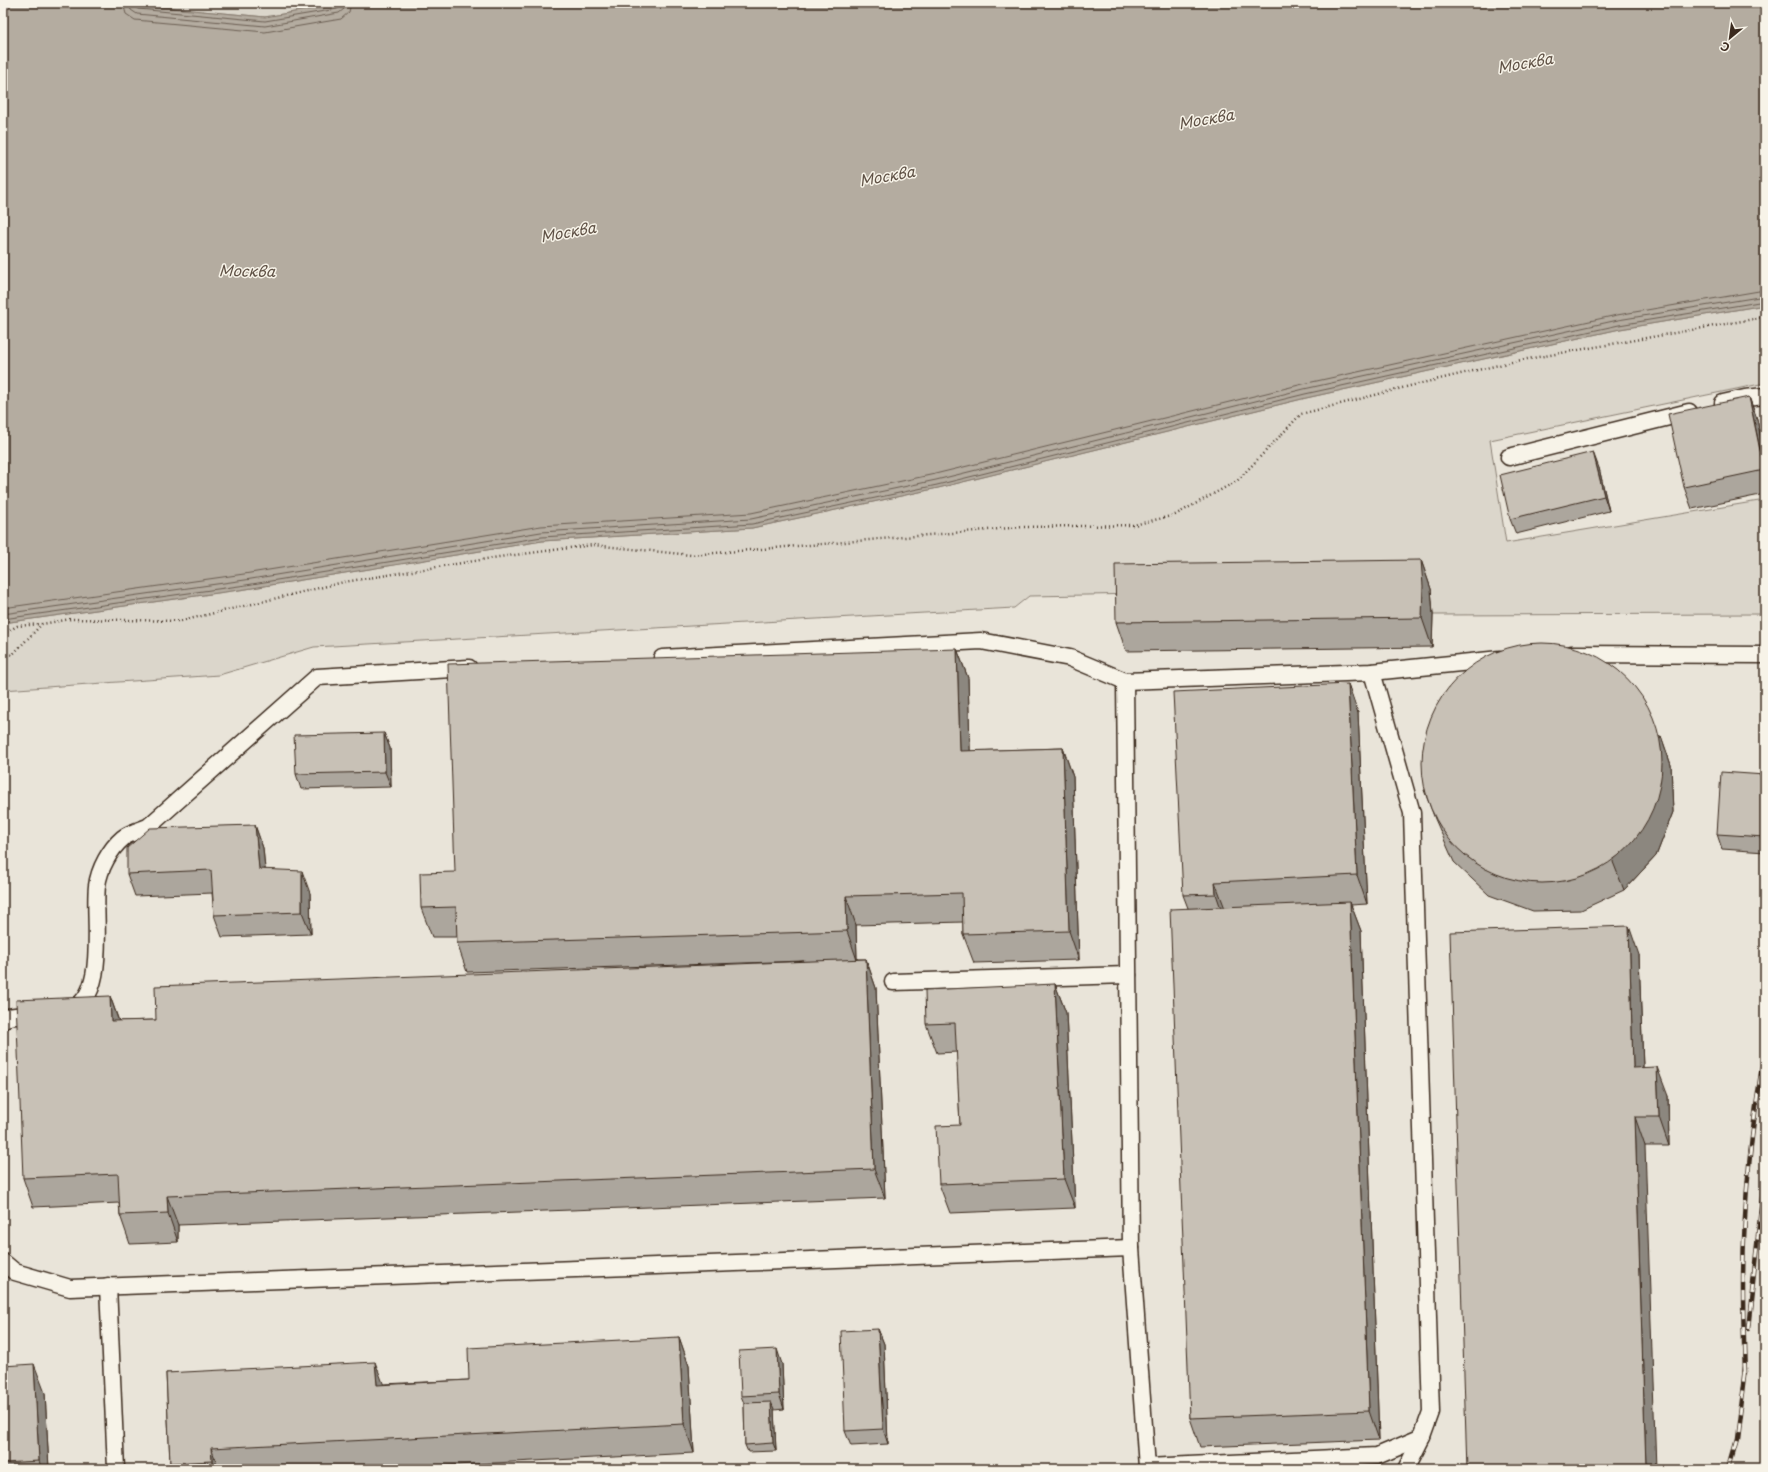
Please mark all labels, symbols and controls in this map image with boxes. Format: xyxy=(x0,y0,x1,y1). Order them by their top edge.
north arrow xyxy=(1710,18,1750,58)
text: С xyxy=(1717,38,1733,57)
water label: Москва xyxy=(1495,46,1555,78)
water label: Москва xyxy=(1176,102,1236,134)
water label: Москва xyxy=(857,159,917,191)
water label: Москва xyxy=(538,215,598,247)
water label: Москва xyxy=(219,258,276,282)

